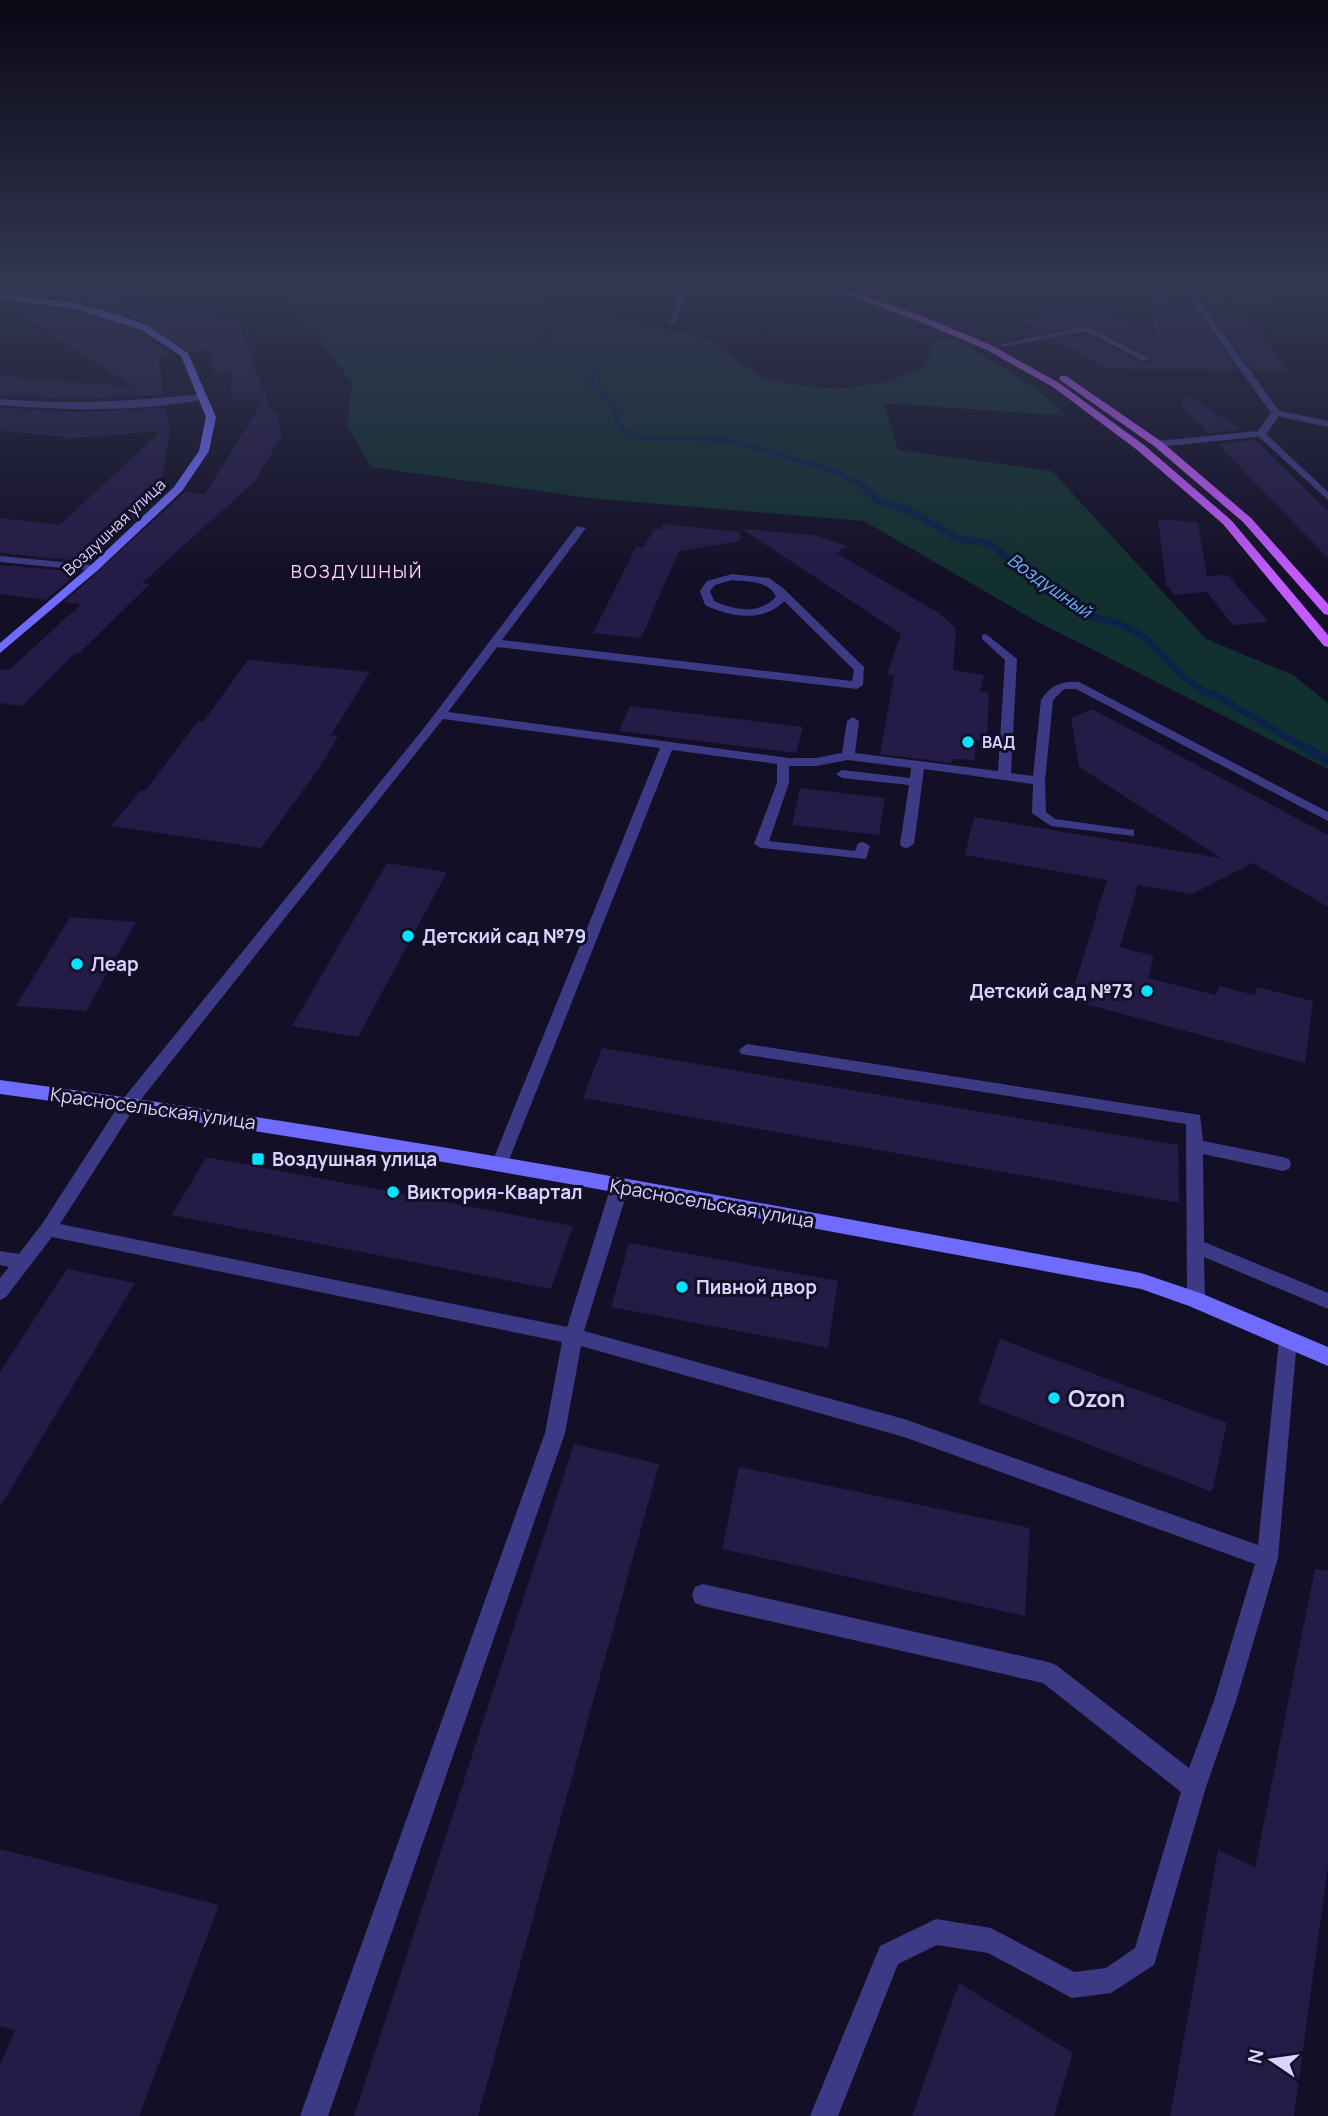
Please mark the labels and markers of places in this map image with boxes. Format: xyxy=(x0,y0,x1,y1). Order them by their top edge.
place label: ВАД xyxy=(982,731,1015,753)
marker: ВАД xyxy=(960,734,976,750)
place label: Детский сад №79 xyxy=(422,923,586,949)
marker: Детский сад №79 xyxy=(400,928,416,944)
place label: Леар xyxy=(91,951,139,977)
marker: Леар xyxy=(69,956,85,972)
place label: Детский сад №73 xyxy=(969,978,1133,1004)
marker: Детский сад №73 xyxy=(1139,983,1155,999)
place label: Воздушная улица xyxy=(272,1146,437,1172)
marker: Воздушная улица xyxy=(250,1151,266,1167)
place label: Виктория-Квартал xyxy=(407,1179,583,1205)
marker: Виктория-Квартал xyxy=(385,1184,401,1200)
place label: Пивной двор xyxy=(696,1274,817,1300)
marker: Пивной двор xyxy=(674,1279,690,1295)
place label: Ozon xyxy=(1068,1382,1125,1414)
marker: Ozon xyxy=(1046,1390,1062,1406)

